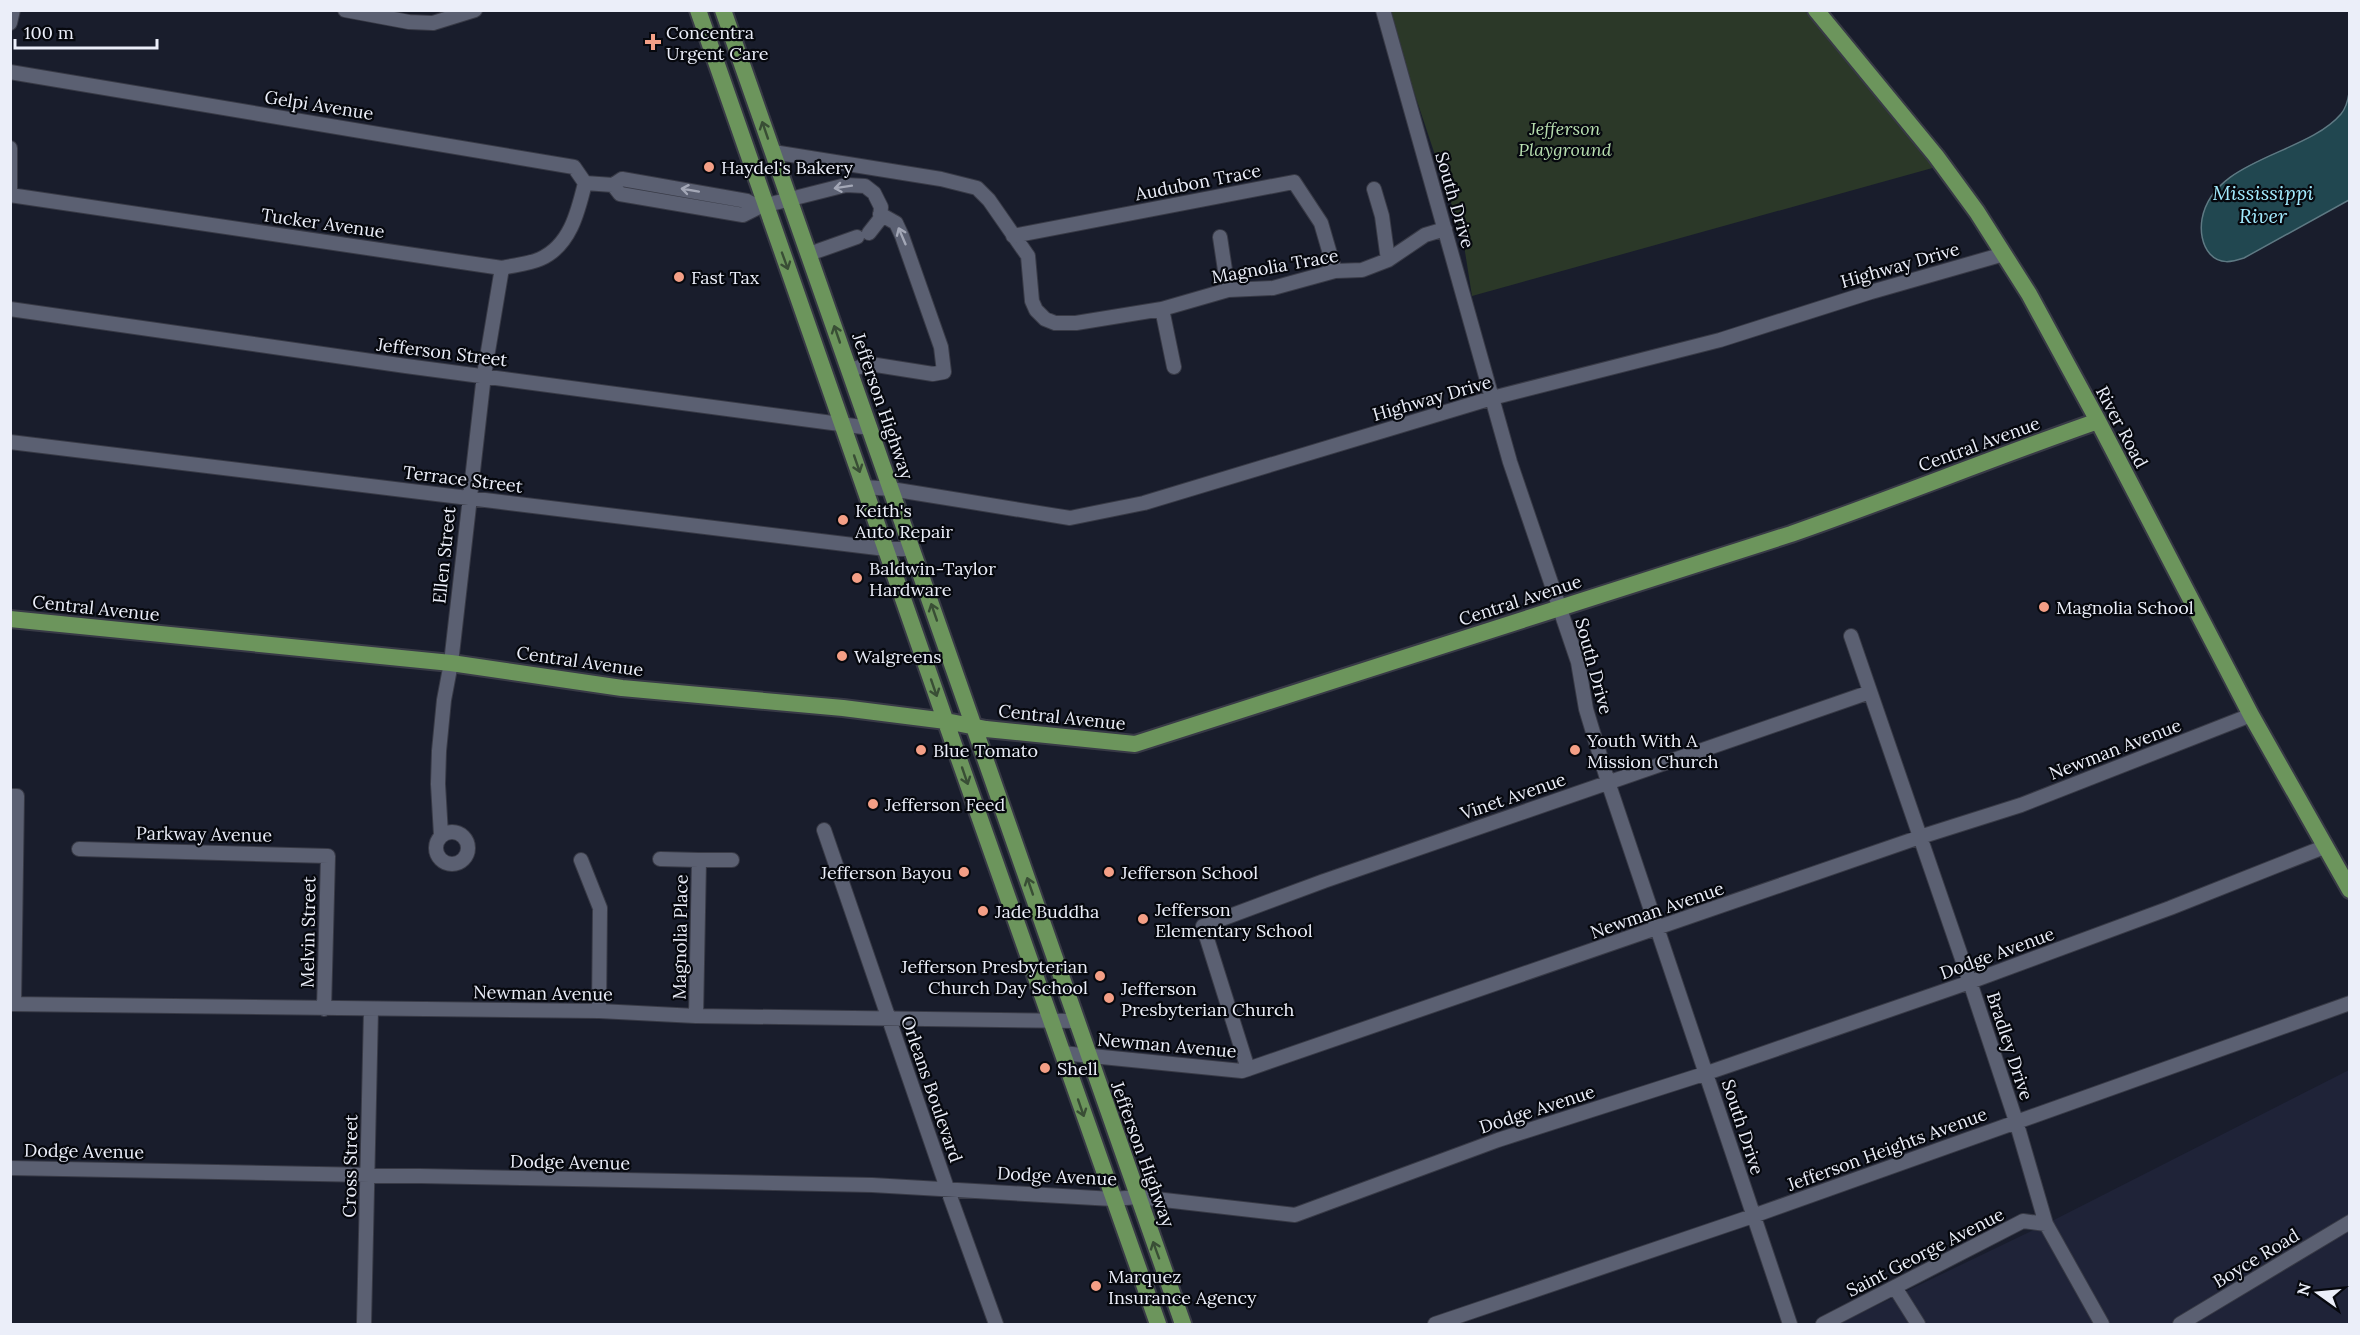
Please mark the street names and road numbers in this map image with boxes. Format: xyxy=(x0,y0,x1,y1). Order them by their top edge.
street label: Gelpi Avenue xyxy=(263,85,375,125)
street label: South Drive xyxy=(1430,149,1480,251)
street label: Audubon Trace xyxy=(1132,158,1263,206)
street label: Tucker Avenue xyxy=(260,203,386,243)
street label: Highway Drive xyxy=(1838,237,1962,293)
street label: Magnolia Trace xyxy=(1210,243,1341,288)
street label: Jefferson Highway xyxy=(847,329,919,483)
street label: Jefferson Street xyxy=(374,332,509,371)
street label: Highway Drive xyxy=(1370,370,1494,426)
street label: River Road xyxy=(2091,382,2153,472)
street label: Central Avenue xyxy=(1915,411,2043,477)
street label: Terrace Street xyxy=(402,460,524,498)
street label: Ellen Street xyxy=(427,505,461,605)
street label: Central Avenue xyxy=(1456,569,1585,631)
street label: Central Avenue xyxy=(31,590,161,626)
street label: South Drive xyxy=(1570,615,1618,717)
street label: Central Avenue xyxy=(515,641,645,681)
street label: Central Avenue xyxy=(997,699,1127,735)
street label: Newman Avenue xyxy=(2046,713,2185,785)
street label: Vinet Avenue xyxy=(1456,767,1569,825)
street label: Parkway Avenue xyxy=(136,821,272,847)
street label: Magnolia Place xyxy=(667,874,693,1000)
street label: Melvin Street xyxy=(296,876,320,988)
street label: Newman Avenue xyxy=(1587,876,1727,944)
street label: Dodge Avenue xyxy=(1937,922,2058,984)
street label: Newman Avenue xyxy=(473,980,613,1006)
street label: Bradley Drive xyxy=(1982,989,2038,1103)
street label: Orleans Boulevard xyxy=(896,1013,968,1166)
street label: Newman Avenue xyxy=(1096,1027,1238,1063)
street label: South Drive xyxy=(1717,1076,1769,1178)
street label: Jefferson Highway xyxy=(1106,1077,1180,1230)
street label: Dodge Avenue xyxy=(1476,1079,1598,1139)
street label: Jefferson Heights Avenue xyxy=(1783,1102,1990,1196)
street label: Cross Street xyxy=(338,1114,362,1218)
street label: Dodge Avenue xyxy=(24,1138,145,1164)
street label: Dodge Avenue xyxy=(510,1149,631,1175)
street label: Dodge Avenue xyxy=(996,1161,1118,1191)
street label: Saint George Avenue xyxy=(1842,1202,2008,1302)
street label: Boyce Road xyxy=(2209,1223,2304,1293)

